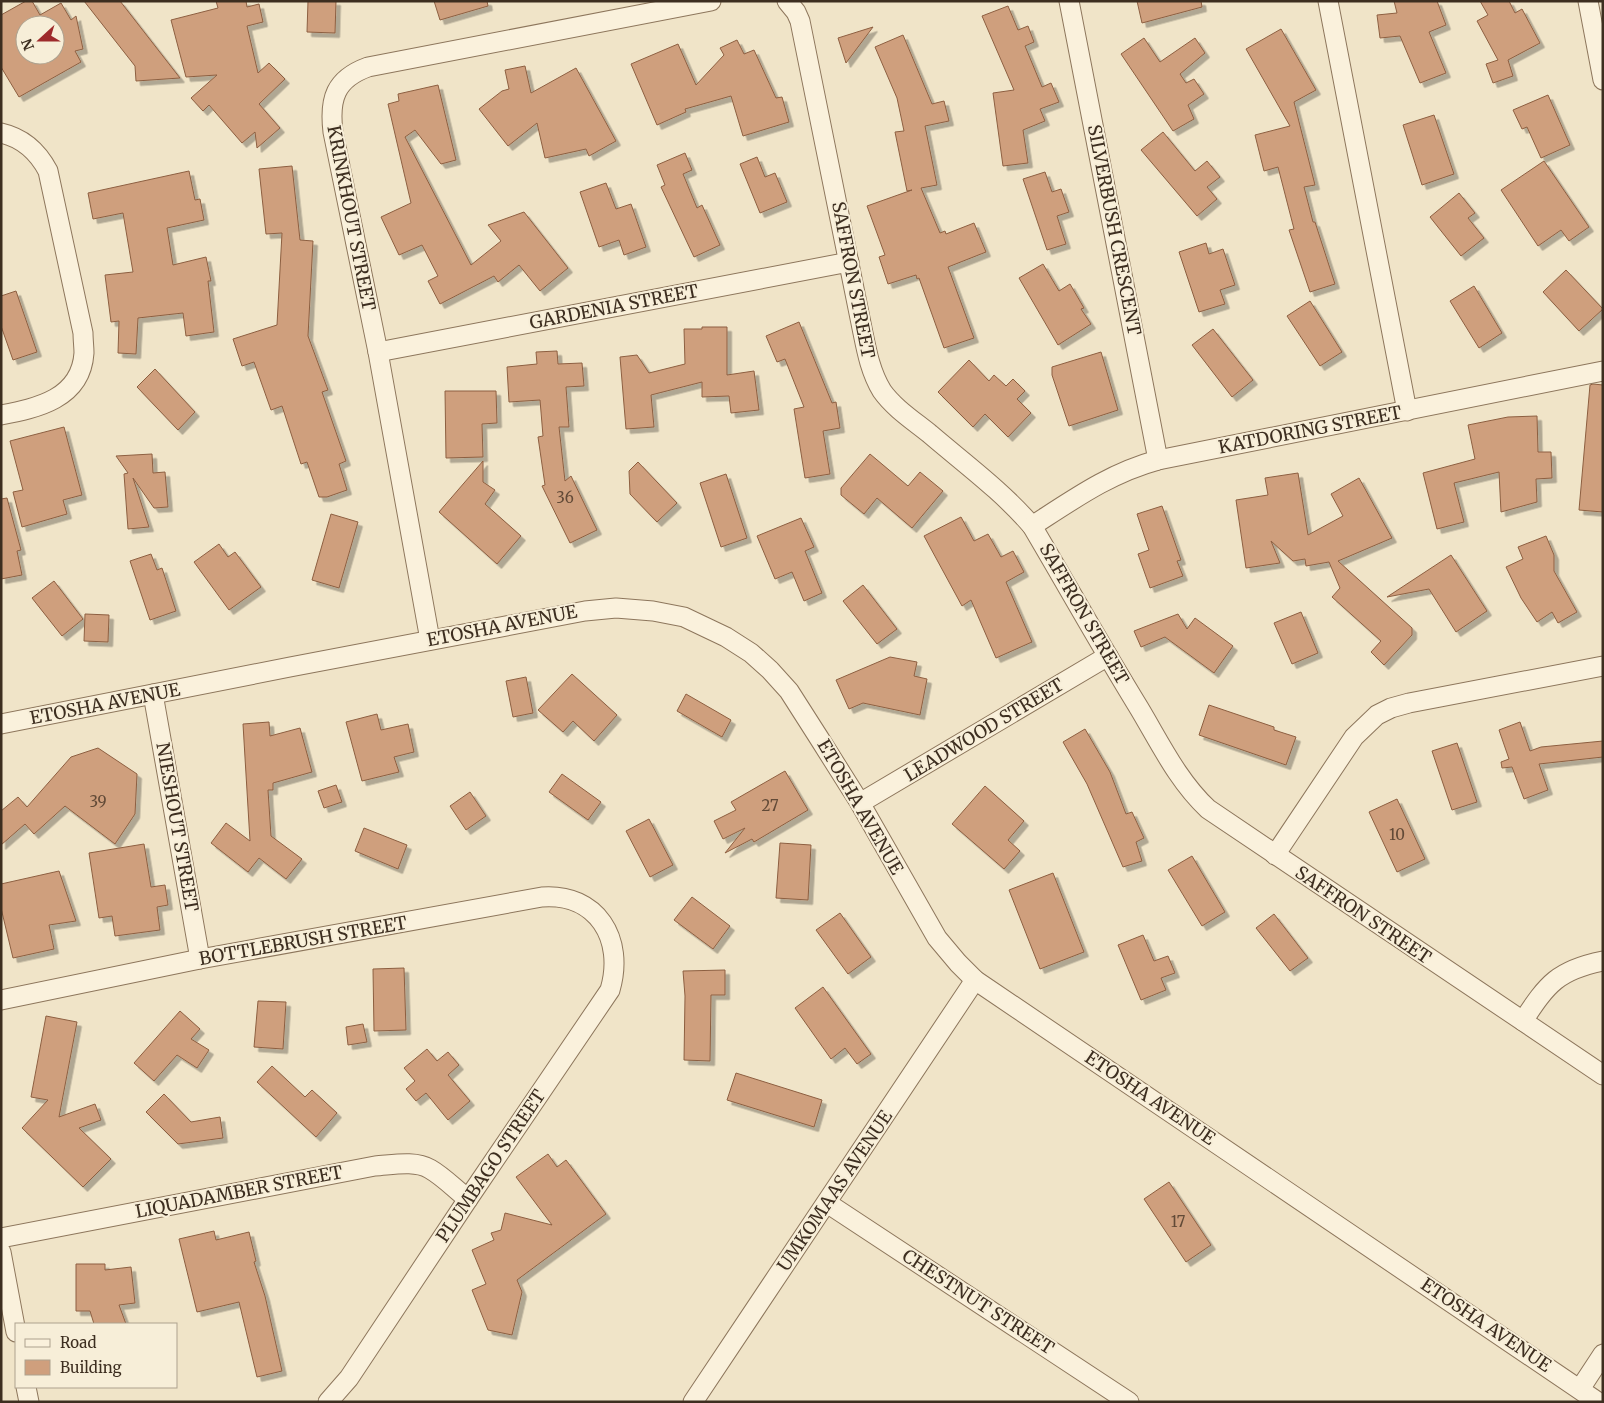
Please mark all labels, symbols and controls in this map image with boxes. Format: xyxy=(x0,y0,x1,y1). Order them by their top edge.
north arrow xyxy=(15,15,65,65)
text: N xyxy=(17,36,38,53)
street label: KRINKHOUT STREET xyxy=(322,123,381,313)
street label: SILVERBUSH CRESCENT xyxy=(1083,123,1146,338)
street label: SAFFRON STREET xyxy=(827,200,880,361)
street label: GARDENIA STREET xyxy=(528,279,701,334)
street label: KATDORING STREET xyxy=(1216,400,1404,459)
house number: 36 xyxy=(556,488,574,507)
street label: SAFFRON STREET xyxy=(1035,539,1134,689)
street label: ETOSHA AVENUE xyxy=(425,600,579,651)
street label: LEADWOOD STREET xyxy=(900,673,1068,786)
street label: ETOSHA AVENUE xyxy=(28,678,182,729)
street label: ETOSHA AVENUE xyxy=(812,735,909,879)
street label: NIESHOUT STREET xyxy=(151,741,204,914)
house number: 39 xyxy=(89,792,107,811)
house number: 27 xyxy=(762,796,779,815)
house number: 10 xyxy=(1389,825,1405,844)
street label: SAFFRON STREET xyxy=(1291,861,1436,969)
street label: BOTTLEBRUSH STREET xyxy=(197,911,409,970)
street label: ETOSHA AVENUE xyxy=(1081,1045,1220,1150)
street label: PLUMBAGO STREET xyxy=(431,1085,550,1246)
street label: UMKOMAAS AVENUE xyxy=(772,1105,897,1276)
street label: LIQUADAMBER STREET xyxy=(133,1160,345,1223)
house number: 17 xyxy=(1171,1212,1186,1231)
street label: CHESTNUT STREET xyxy=(898,1244,1059,1360)
street label: ETOSHA AVENUE xyxy=(1417,1272,1556,1377)
legend xyxy=(15,1323,178,1388)
text: Road xyxy=(60,1333,96,1352)
text: Building xyxy=(60,1358,122,1377)

